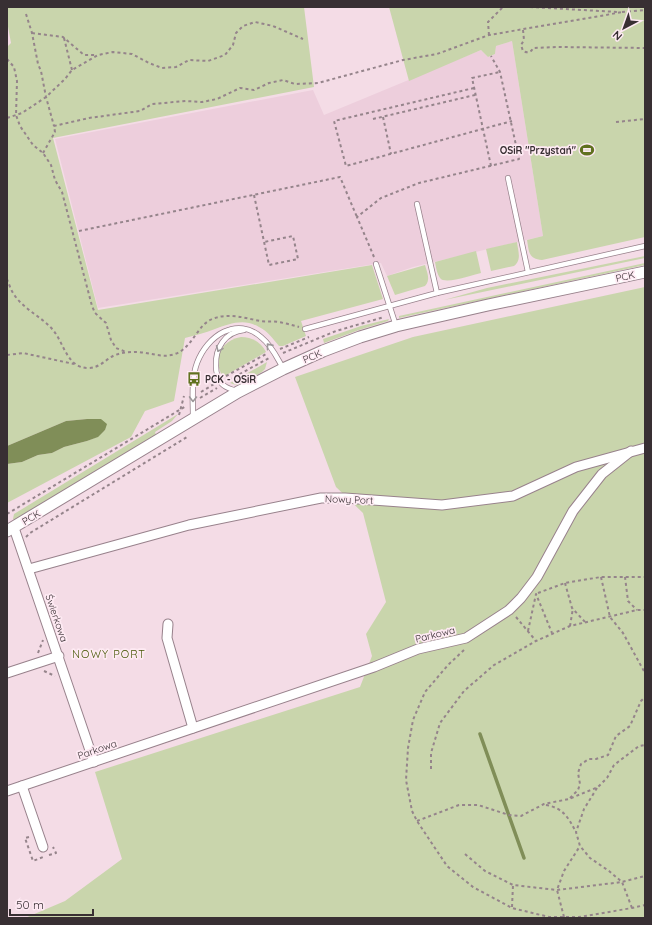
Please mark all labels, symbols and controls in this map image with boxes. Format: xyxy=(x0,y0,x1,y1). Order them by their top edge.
north arrow xyxy=(604,8,644,48)
text: N xyxy=(610,28,625,43)
sports icon: OSiR "Przystań" xyxy=(579,142,595,158)
place label: OSiR "Przystań" xyxy=(500,144,577,157)
street label: PCK xyxy=(614,268,636,285)
one-way arrow xyxy=(267,343,274,351)
one-way arrow xyxy=(216,345,224,352)
street label: PCK xyxy=(301,347,324,366)
bus stop icon: PCK - OSiR xyxy=(186,371,202,387)
place label: PCK - OSiR xyxy=(205,373,256,386)
one-way arrow xyxy=(189,396,197,402)
street label: Nowy Port xyxy=(325,492,374,507)
street label: PCK xyxy=(20,507,43,528)
street label: Świerkowa xyxy=(42,593,71,644)
street label: Parkowa xyxy=(414,623,456,646)
district label: NOWY PORT xyxy=(72,647,146,661)
street label: Parkowa xyxy=(76,737,118,762)
scale bar xyxy=(10,891,93,917)
text: 50 m xyxy=(16,897,44,912)

